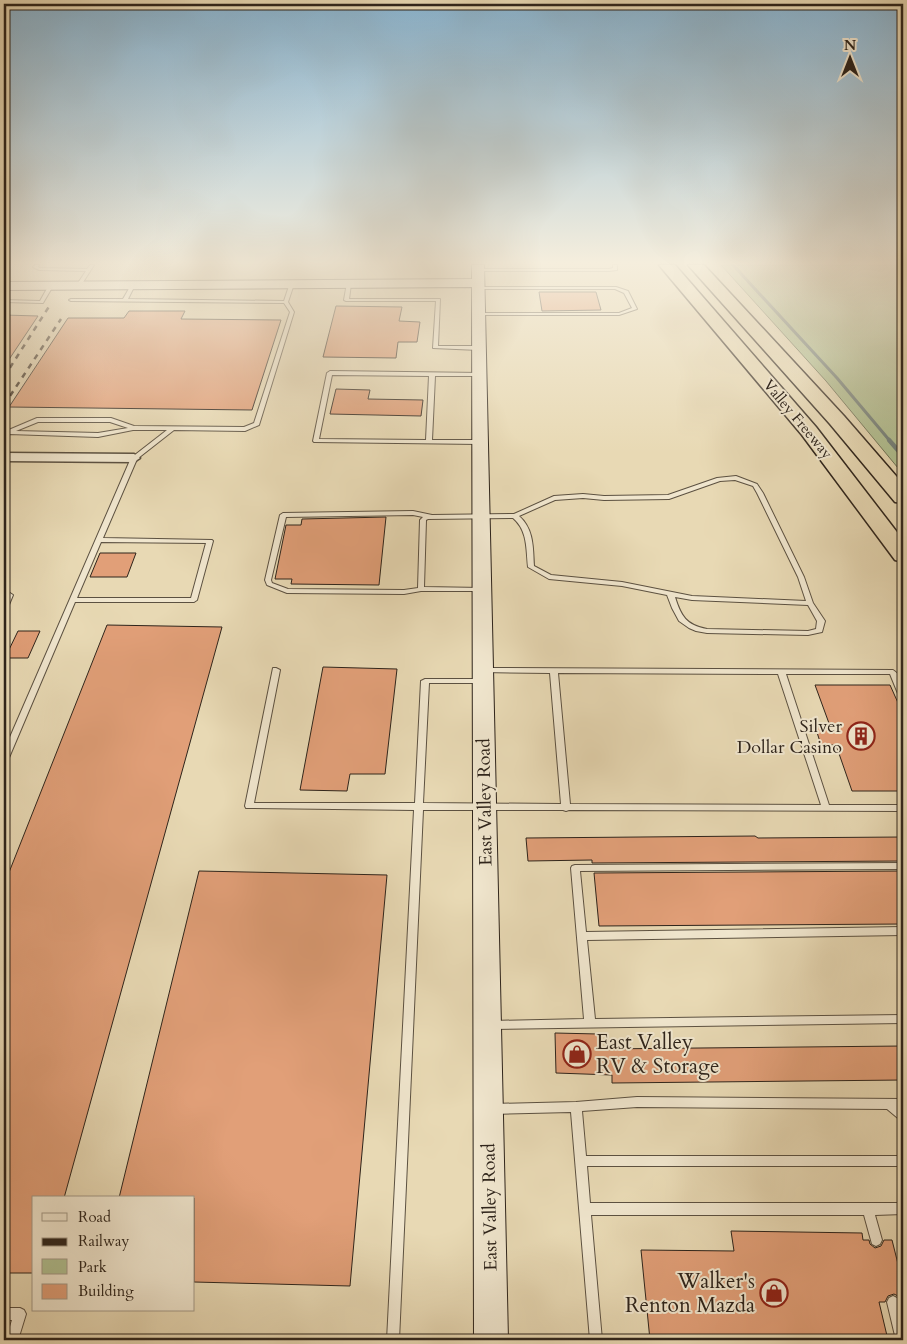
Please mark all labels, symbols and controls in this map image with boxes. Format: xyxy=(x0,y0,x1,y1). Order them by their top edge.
north arrow xyxy=(824,32,874,82)
text: N xyxy=(844,36,856,55)
street label: Valley Freeway xyxy=(759,375,837,463)
place label: Silver Dollar Casino xyxy=(737,714,842,760)
building icon: Silver Dollar Casino xyxy=(846,721,876,751)
street label: East Valley Road xyxy=(471,738,499,866)
place label: East Valley RV & Storage xyxy=(596,1028,719,1081)
shop icon: East Valley RV & Storage xyxy=(562,1039,592,1069)
street label: East Valley Road xyxy=(476,1143,504,1271)
legend xyxy=(32,1196,195,1312)
text: Road xyxy=(78,1207,111,1227)
text: Railway xyxy=(78,1231,129,1251)
text: Park xyxy=(78,1257,107,1277)
place label: Walker's Renton Mazda xyxy=(625,1267,755,1320)
shop icon: Walker's Renton Mazda xyxy=(759,1278,789,1308)
text: Building xyxy=(78,1281,134,1301)

